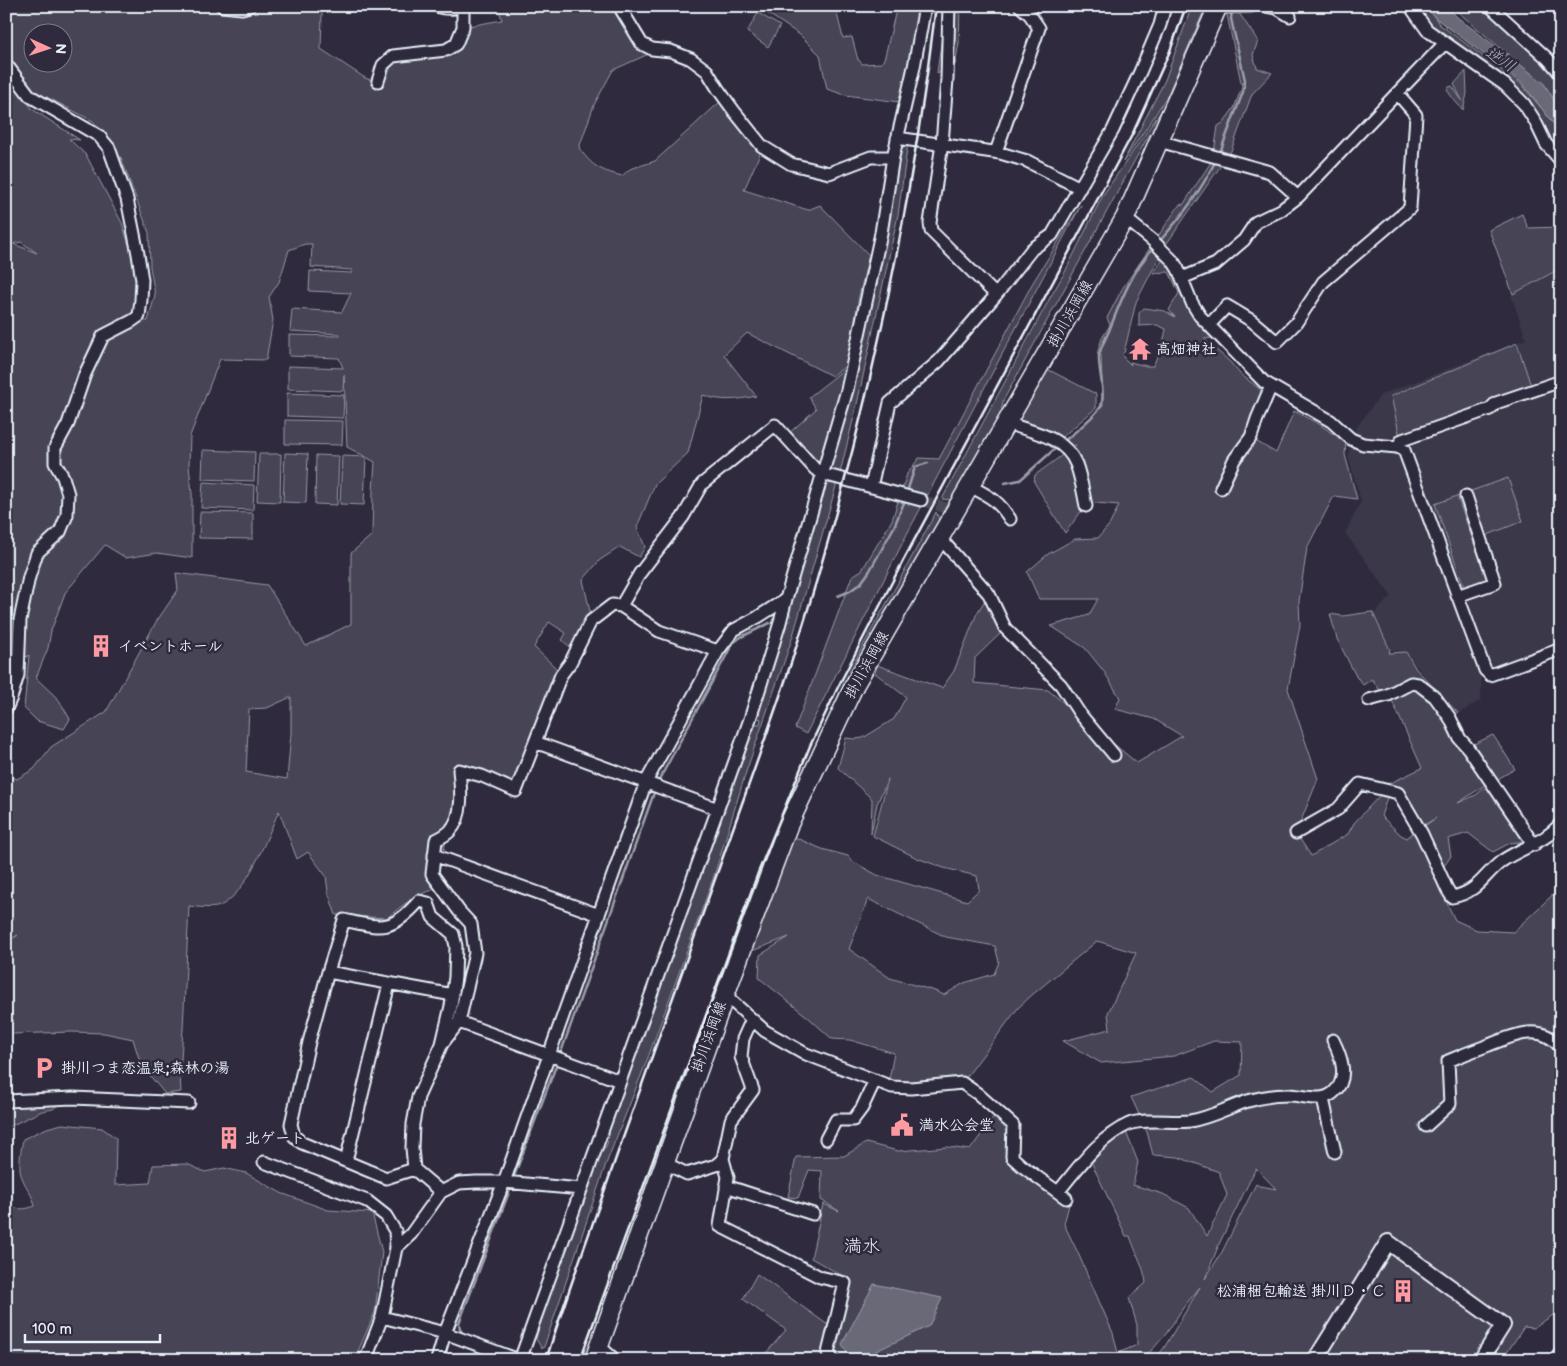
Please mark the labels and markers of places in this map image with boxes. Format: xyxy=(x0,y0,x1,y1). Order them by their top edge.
temple icon: 高畑神社 xyxy=(1127,336,1153,362)
place label: 高畑神社 xyxy=(1156,340,1216,359)
building icon: イベントホール xyxy=(88,633,114,659)
place label: イベントホール xyxy=(118,637,222,656)
parking icon: 掛川つま恋温泉;森林の湯 xyxy=(31,1055,57,1081)
place label: 掛川つま恋温泉;森林の湯 xyxy=(61,1059,229,1078)
public building icon: 満水公会堂 xyxy=(889,1112,915,1138)
place label: 満水公会堂 xyxy=(919,1116,994,1135)
building icon: 北ゲート xyxy=(216,1125,242,1151)
place label: 北ゲート xyxy=(245,1129,305,1148)
building icon: 松浦梱包輸送 掛川Ｄ・Ｃ xyxy=(1390,1278,1416,1304)
place label: 松浦梱包輸送 掛川Ｄ・Ｃ xyxy=(1217,1282,1386,1301)

